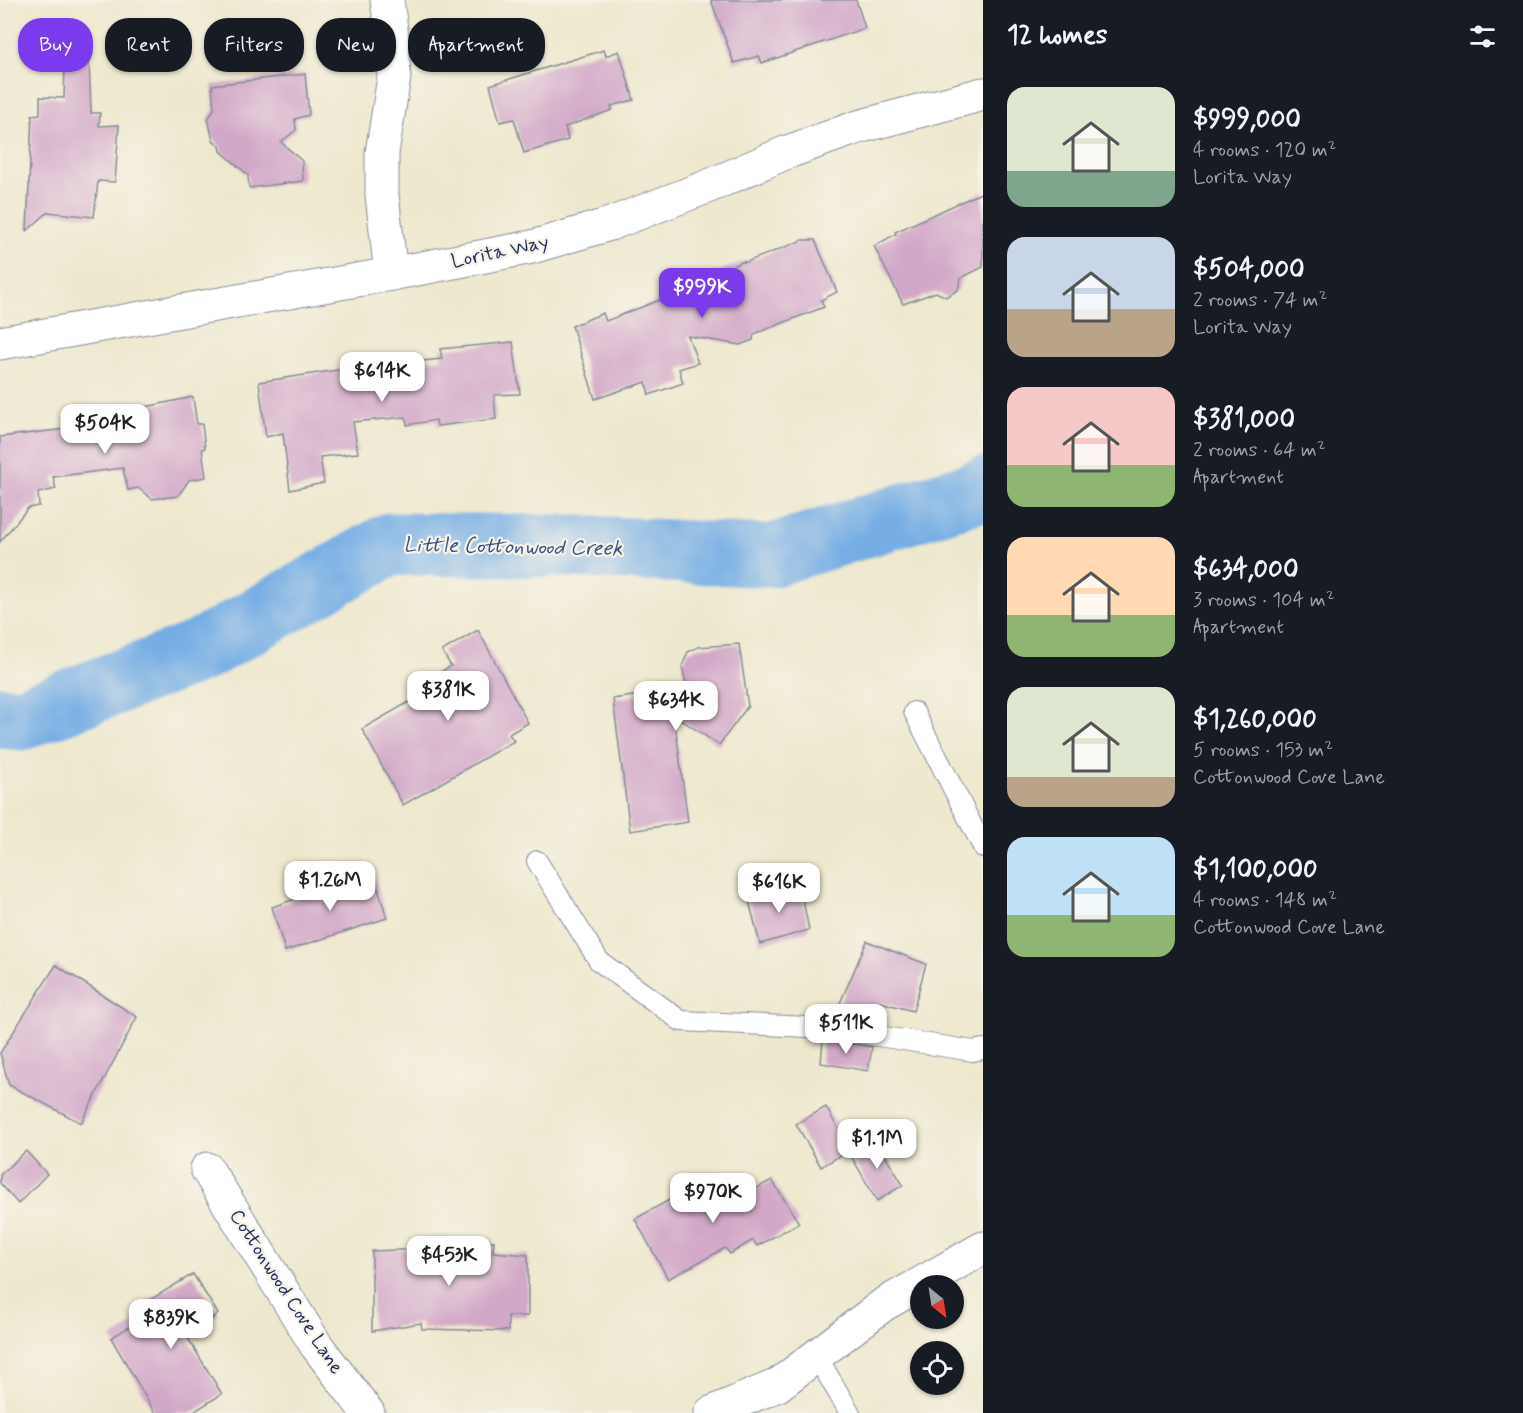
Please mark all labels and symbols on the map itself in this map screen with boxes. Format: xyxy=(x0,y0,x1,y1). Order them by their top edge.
street label: Lorita Way xyxy=(449,229,551,275)
pin: $999K xyxy=(660,268,744,319)
pin: $614K xyxy=(340,352,424,403)
pin: $504K xyxy=(63,404,147,455)
water label: Little Cottonwood Creek xyxy=(403,531,623,563)
pin: $381K xyxy=(406,671,490,722)
pin: $634K xyxy=(634,681,718,732)
pin: $1.26M xyxy=(281,861,379,912)
pin: $616K xyxy=(737,863,821,914)
pin: $511K xyxy=(804,1004,888,1055)
pin: $1.1M xyxy=(835,1119,919,1170)
pin: $970K xyxy=(671,1173,755,1224)
street label: Cottonwood Cove Lane xyxy=(222,1204,350,1380)
pin: $453K xyxy=(407,1236,491,1287)
north arrow xyxy=(910,1275,964,1329)
pin: $839K xyxy=(129,1299,213,1350)

